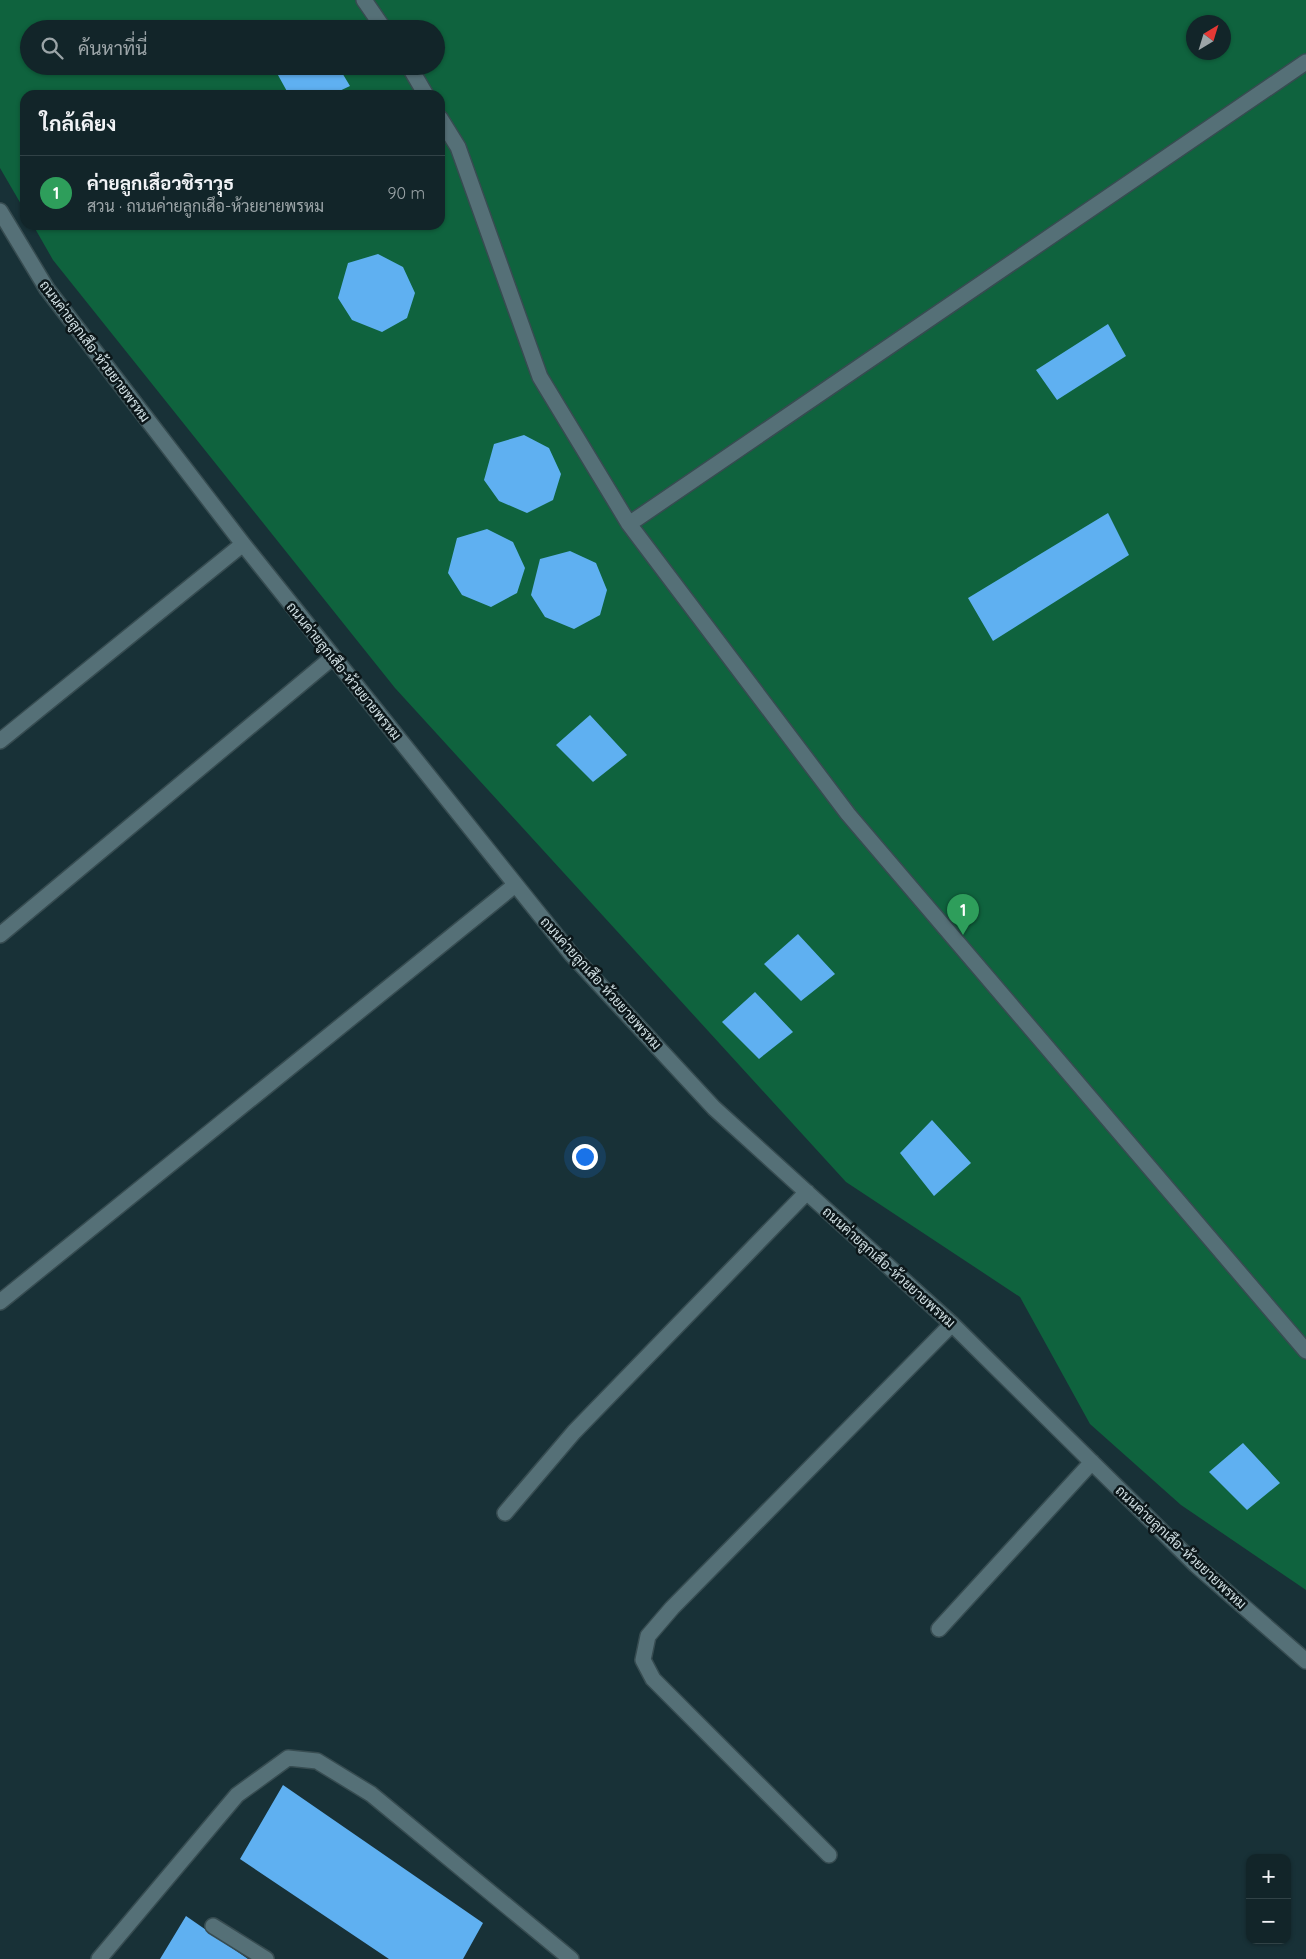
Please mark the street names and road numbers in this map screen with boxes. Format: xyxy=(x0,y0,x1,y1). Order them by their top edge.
street label: ถนนค่ายลูกเสึอ-ห้วยยายพรหม xyxy=(35,277,154,426)
street label: ถนนค่ายลูกเสึอ-ห้วยยายพรหม xyxy=(282,598,405,744)
street label: ถนนค่ายลูกเสึอ-ห้วยยายพรหม xyxy=(536,913,665,1054)
street label: ถนนค่ายลูกเสึอ-ห้วยยายพรหม xyxy=(818,1203,959,1332)
street label: ถนนค่ายลูกเสึอ-ห้วยยายพรหม xyxy=(1111,1481,1250,1613)

